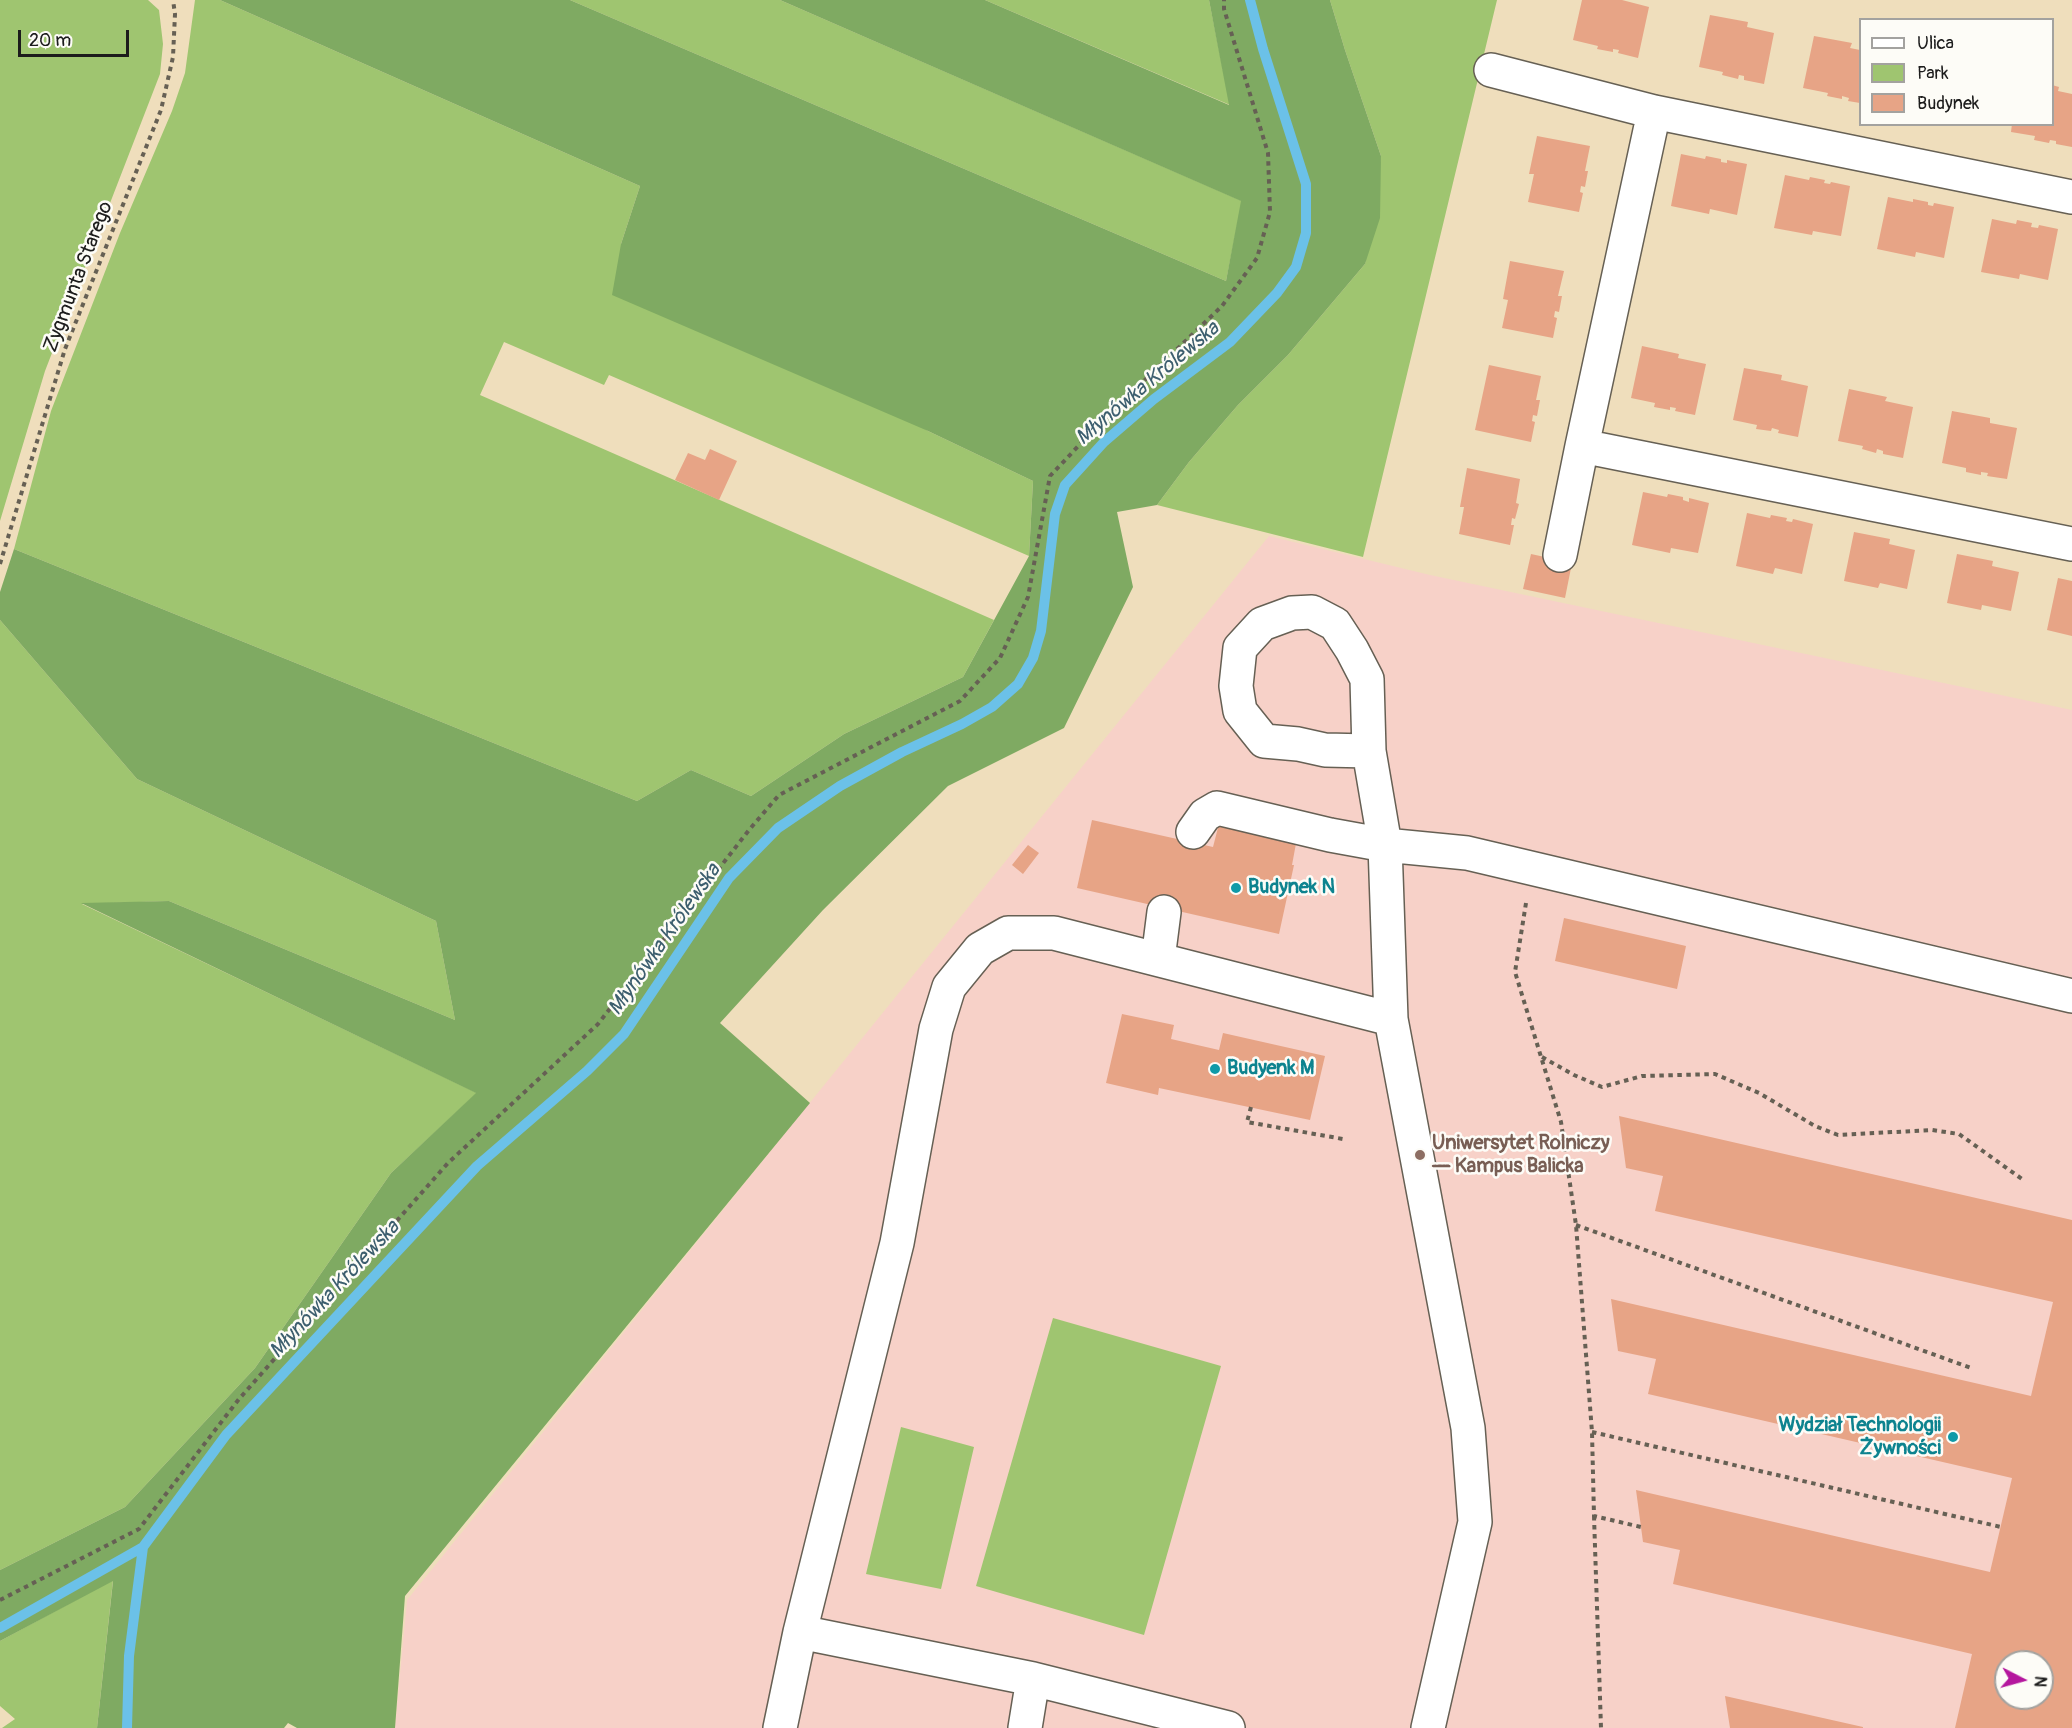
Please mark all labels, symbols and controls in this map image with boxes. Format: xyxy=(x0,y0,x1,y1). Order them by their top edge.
scale bar xyxy=(21,18,132,56)
legend xyxy=(1859,18,2054,126)
text: 20 m xyxy=(29,29,71,52)
text: Ulica xyxy=(1917,32,1954,55)
text: Park xyxy=(1917,62,1949,85)
text: Budynek xyxy=(1917,92,1979,115)
street label: Zygmunta Starego xyxy=(39,198,119,356)
water label: Młynówka Królewska xyxy=(1071,317,1225,451)
water label: Młynówka Królewska xyxy=(603,859,727,1021)
place label: Budynek N xyxy=(1248,876,1335,900)
marker: Budynek N xyxy=(1229,881,1243,895)
place label: Budyenk M xyxy=(1227,1057,1314,1081)
marker: Budyenk M xyxy=(1208,1062,1222,1076)
place label: Uniwersytet Rolniczy — Kampus Balicka xyxy=(1432,1132,1609,1179)
marker: Uniwersytet Rolniczy — Kampus Balicka xyxy=(1413,1148,1427,1162)
water label: Młynówka Królewska xyxy=(265,1216,405,1364)
place label: Wydział Technologii Żywności xyxy=(1779,1414,1941,1461)
marker: Wydział Technologii Żywności xyxy=(1946,1430,1960,1444)
north arrow xyxy=(1994,1650,2054,1710)
text: N xyxy=(2029,1675,2050,1688)

